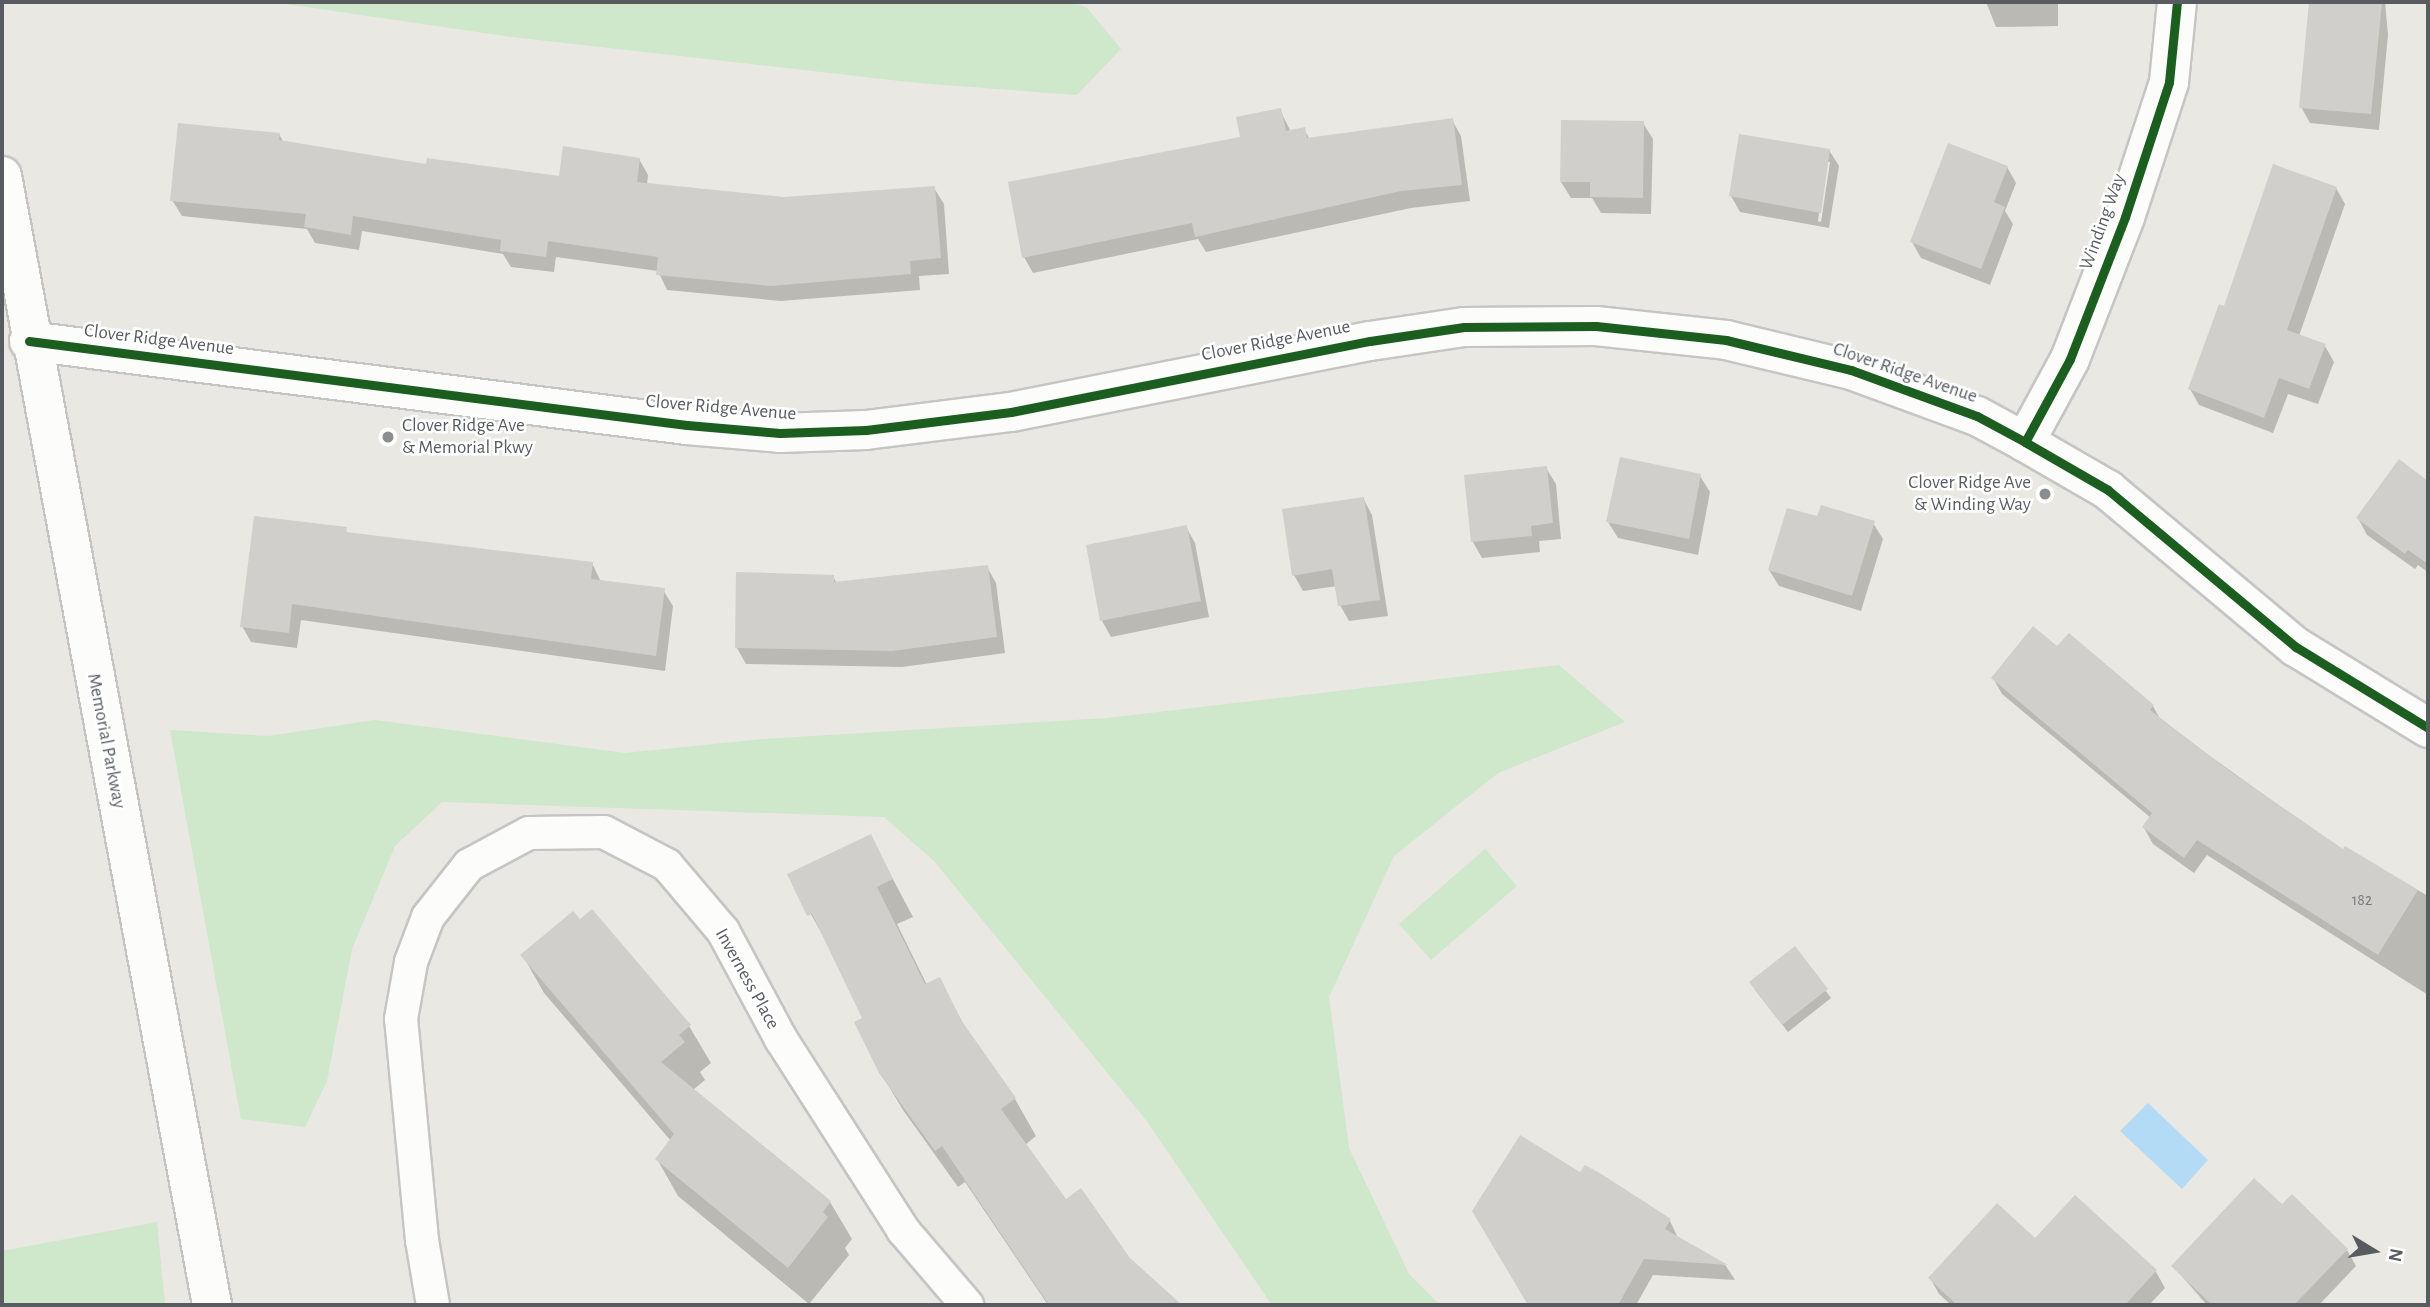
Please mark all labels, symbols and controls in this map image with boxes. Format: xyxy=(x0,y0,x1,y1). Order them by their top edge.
street label: Winding Way xyxy=(2075,171,2131,273)
street label: Clover Ridge Avenue xyxy=(1200,315,1352,367)
street label: Clover Ridge Avenue xyxy=(83,319,235,361)
street label: Clover Ridge Avenue xyxy=(1830,338,1980,408)
street label: Clover Ridge Avenue xyxy=(645,390,797,426)
place label: Clover Ridge Ave & Memorial Pkwy xyxy=(402,415,533,459)
marker: Clover Ridge Ave & Memorial Pkwy xyxy=(380,429,396,445)
place label: Clover Ridge Ave & Winding Way xyxy=(1908,472,2031,516)
marker: Clover Ridge Ave & Winding Way xyxy=(2037,486,2053,502)
street label: Memorial Parkway xyxy=(82,672,130,810)
house number: 182 xyxy=(2352,890,2372,910)
street label: Inverness Place xyxy=(710,924,784,1034)
north arrow xyxy=(2339,1216,2409,1286)
text: N xyxy=(2385,1247,2406,1263)

